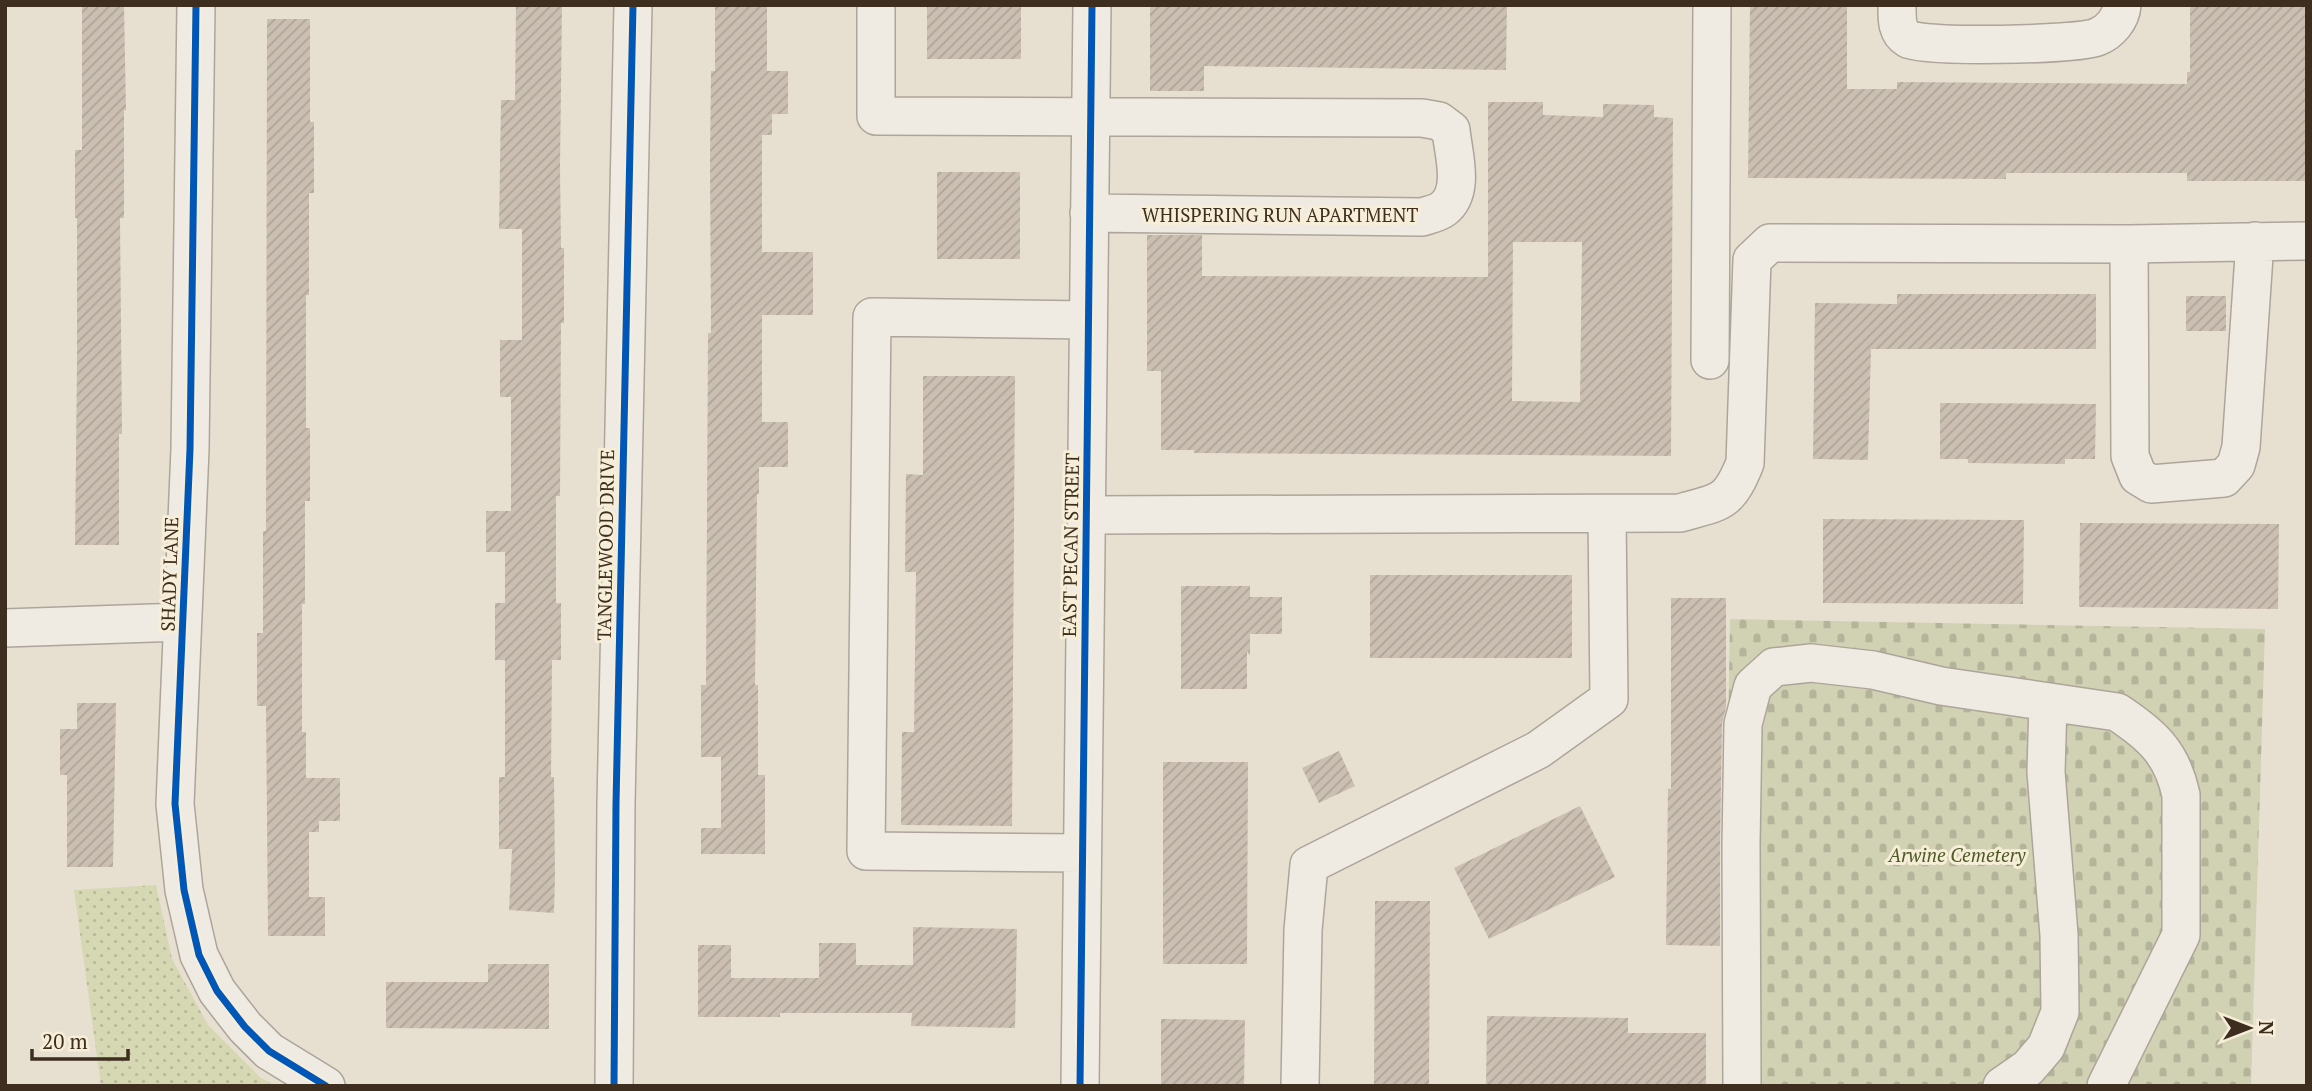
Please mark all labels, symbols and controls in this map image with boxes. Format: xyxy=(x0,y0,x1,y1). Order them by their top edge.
street label: WHISPERING RUN APARTMENT xyxy=(1142,202,1418,227)
street label: TANGLEWOOD DRIVE xyxy=(591,449,619,641)
street label: EAST PECAN STREET xyxy=(1056,452,1084,637)
street label: SHADY LANE xyxy=(155,516,183,632)
park label: Arwine Cemetery xyxy=(1887,842,2027,867)
north arrow xyxy=(2214,993,2284,1063)
scale bar xyxy=(32,1018,128,1062)
text: N xyxy=(2254,1021,2279,1036)
text: 20 m xyxy=(42,1027,88,1055)

